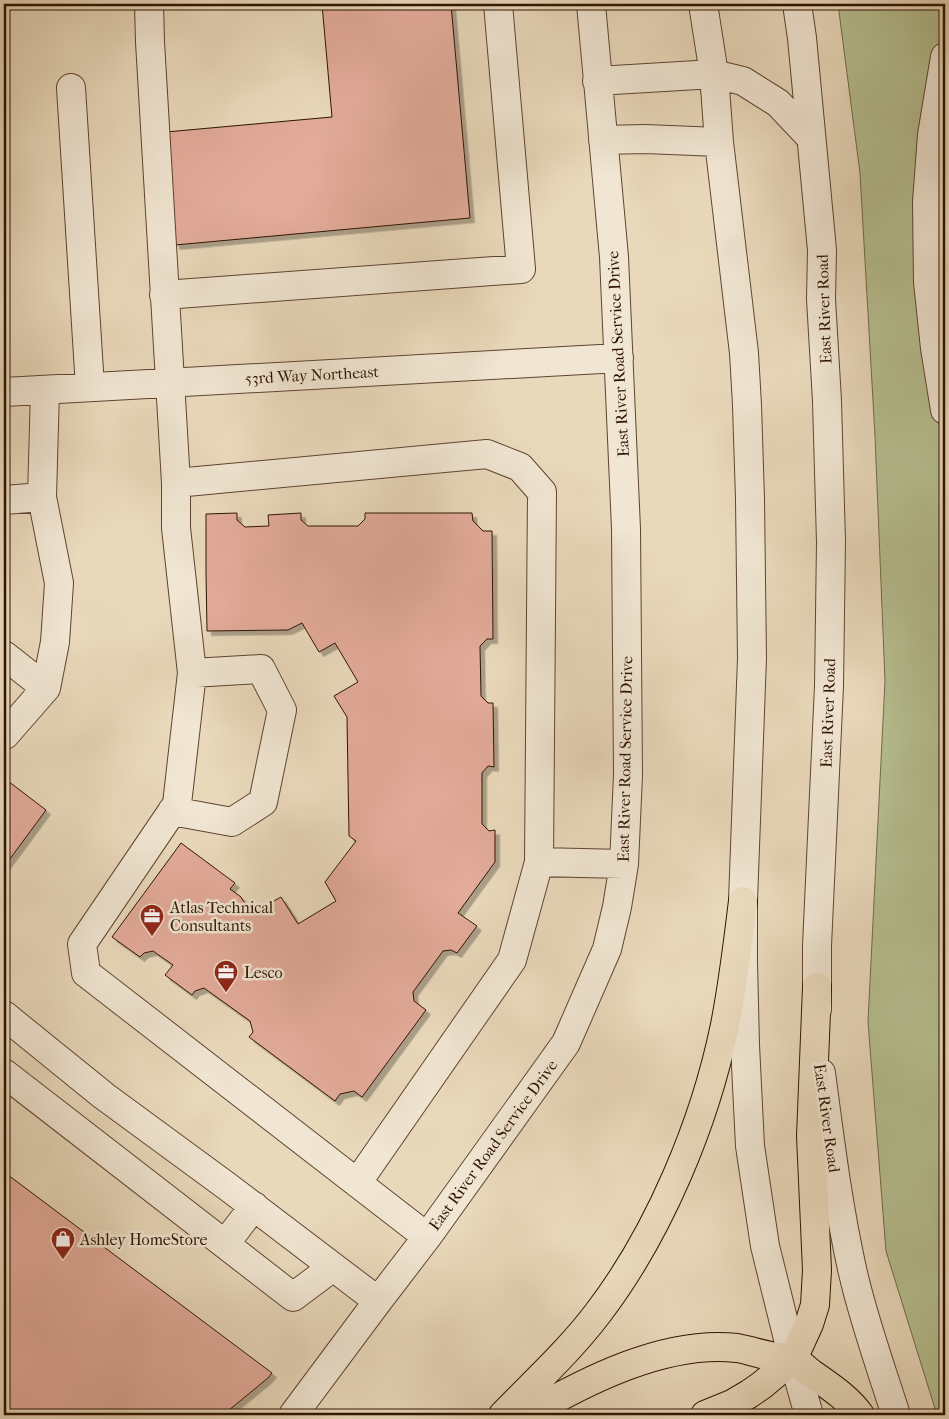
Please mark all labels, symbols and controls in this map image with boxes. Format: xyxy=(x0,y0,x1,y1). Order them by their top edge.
street label: East River Road Service Drive xyxy=(603,250,633,457)
street label: East River Road xyxy=(813,254,835,364)
street label: 53rd Way Northeast xyxy=(244,362,380,388)
street label: East River Road Service Drive xyxy=(614,656,636,862)
street label: East River Road xyxy=(817,658,839,768)
place label: Atlas Technical Consultants xyxy=(169,898,274,935)
office icon: Atlas Technical Consultants xyxy=(139,903,165,937)
office icon: Lesco xyxy=(213,959,239,993)
place label: Lesco xyxy=(244,963,283,982)
street label: East River Road Service Drive xyxy=(425,1056,561,1234)
street label: East River Road xyxy=(810,1062,844,1174)
shop icon: Ashley HomeStore xyxy=(50,1226,76,1260)
place label: Ashley HomeStore xyxy=(79,1230,207,1249)

